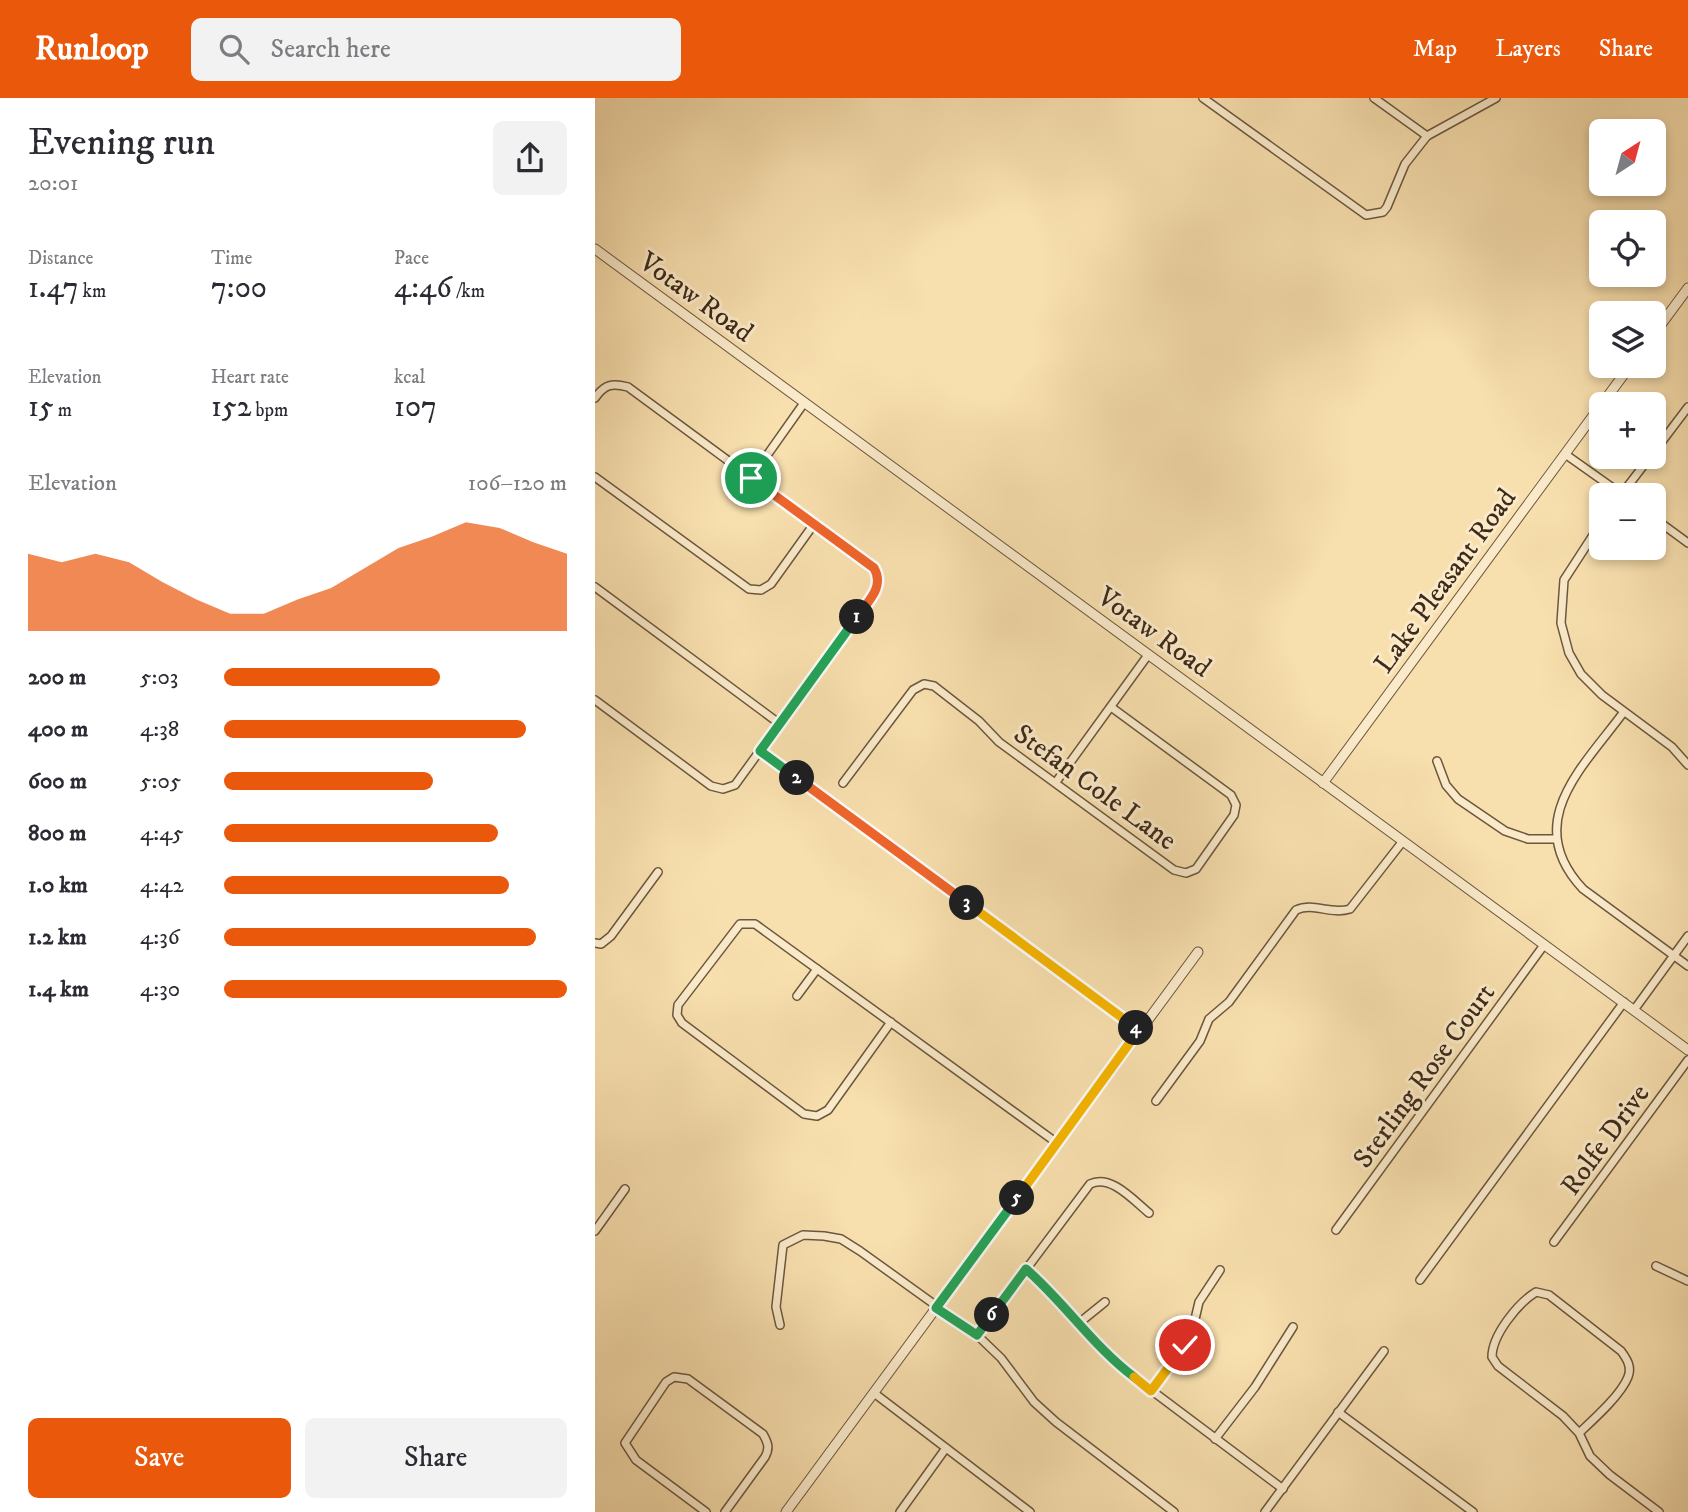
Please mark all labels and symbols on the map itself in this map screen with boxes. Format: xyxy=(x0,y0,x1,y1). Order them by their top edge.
north arrow xyxy=(1589,119,1666,196)
street label: Votaw Road xyxy=(631,244,760,350)
pin xyxy=(721,448,781,508)
street label: Lake Pleasant Road xyxy=(1366,482,1524,680)
street label: Votaw Road xyxy=(1089,579,1218,685)
pin: 1 xyxy=(839,600,875,634)
street label: Stefan Cole Lane xyxy=(1007,716,1183,858)
pin: 2 xyxy=(779,760,815,796)
pin: 3 xyxy=(949,886,985,920)
street label: Sterling Rose Court xyxy=(1346,977,1503,1175)
pin: 4 xyxy=(1119,1010,1153,1046)
street label: Rolfe Drive xyxy=(1553,1077,1657,1202)
pin: 5 xyxy=(999,1180,1035,1216)
pin: 6 xyxy=(975,1298,1009,1332)
pin xyxy=(1155,1315,1215,1375)

